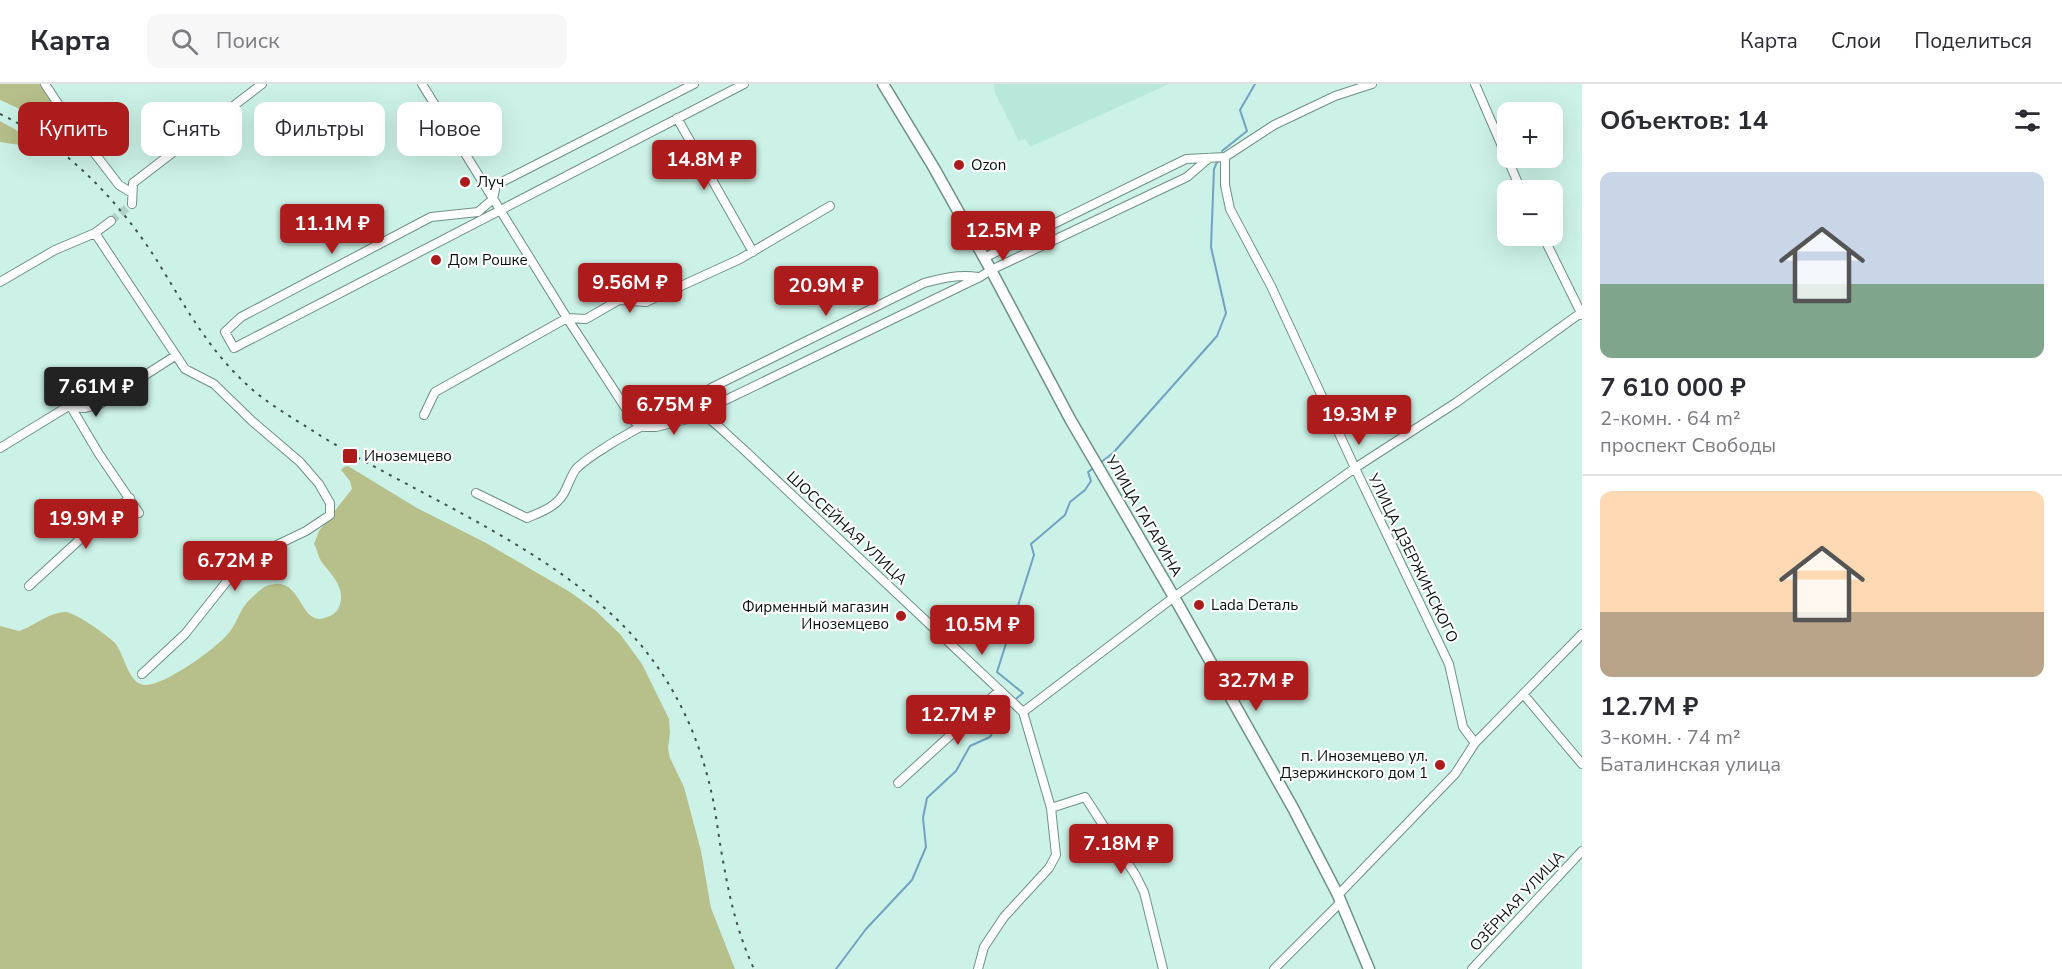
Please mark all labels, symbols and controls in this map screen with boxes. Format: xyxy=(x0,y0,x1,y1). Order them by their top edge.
search box xyxy=(147,14,567,68)
text: Карта xyxy=(30,22,111,60)
icon: search xyxy=(168,25,201,58)
text: Поиск xyxy=(216,26,280,56)
text: Карта xyxy=(1740,27,1798,55)
text: Слои xyxy=(1831,27,1881,55)
text: Поделиться xyxy=(1914,27,2032,55)
chip: Купить xyxy=(18,102,129,156)
chip: Снять xyxy=(141,102,242,156)
chip: Фильтры xyxy=(254,102,385,156)
chip: Новое xyxy=(397,102,502,156)
map controls xyxy=(1497,102,1563,246)
button: + xyxy=(1497,102,1563,168)
text: Объектов: 14 xyxy=(1600,103,1768,138)
icon: filters xyxy=(2011,104,2044,137)
pin: 14.8M ₽ xyxy=(649,140,759,191)
text: 14.8M ₽ xyxy=(666,146,742,173)
place label: Ozon xyxy=(971,155,1006,175)
marker: Ozon xyxy=(952,158,966,172)
place label: Луч xyxy=(477,172,504,192)
marker: Луч xyxy=(458,175,472,189)
button: − xyxy=(1497,180,1563,246)
pin: 11.1M ₽ xyxy=(277,204,387,255)
text: 11.1M ₽ xyxy=(294,210,370,237)
pin: 12.5M ₽ xyxy=(948,211,1058,262)
icon: home xyxy=(1768,211,1876,319)
text: 12.5M ₽ xyxy=(965,217,1041,244)
place label: Дом Рошке xyxy=(448,250,528,270)
marker: Дом Рошке xyxy=(429,253,443,267)
pin: 9.56M ₽ xyxy=(575,263,685,314)
pin: 20.9M ₽ xyxy=(771,266,881,317)
text: 9.56M ₽ xyxy=(592,269,668,296)
text: 20.9M ₽ xyxy=(788,272,864,299)
pin: 7.61M ₽ xyxy=(41,367,151,418)
text: 7 610 000 ₽ xyxy=(1600,370,1746,405)
text: 7.61M ₽ xyxy=(58,373,134,400)
pin: 6.75M ₽ xyxy=(619,385,729,436)
text: 6.75M ₽ xyxy=(636,391,712,418)
pin: 19.3M ₽ xyxy=(1304,395,1414,446)
text: 19.3M ₽ xyxy=(1321,401,1397,428)
text: 2-комн. · 64 m² xyxy=(1600,405,1741,432)
text: проспект Свободы xyxy=(1600,432,1776,459)
place label: Иноземцево xyxy=(364,446,452,466)
marker: Иноземцево xyxy=(341,447,359,465)
street label: УЛИЦА ГАГАРИНА xyxy=(1101,451,1187,580)
street label: ШОССЕЙНАЯ УЛИЦА xyxy=(782,467,912,589)
street label: УЛИЦА ДЗЕРЖИНСКОГО xyxy=(1363,469,1463,646)
pin: 19.9M ₽ xyxy=(31,499,141,550)
text: 19.9M ₽ xyxy=(48,505,124,532)
icon: home xyxy=(1768,530,1876,638)
pin: 6.72M ₽ xyxy=(180,541,290,592)
text: 6.72M ₽ xyxy=(197,547,273,574)
place label: Lada Dеталь xyxy=(1211,595,1298,615)
place label: Фирменный магазин Иноземцево xyxy=(742,597,889,634)
marker: Lada Dеталь xyxy=(1192,598,1206,612)
pin: 10.5M ₽ xyxy=(927,605,1037,656)
marker: Фирменный магазин Иноземцево xyxy=(894,609,908,623)
text: 10.5M ₽ xyxy=(944,611,1020,638)
pin: 32.7M ₽ xyxy=(1201,661,1311,712)
text: 32.7M ₽ xyxy=(1218,667,1294,694)
text: 12.7M ₽ xyxy=(1600,689,1698,724)
pin: 12.7M ₽ xyxy=(903,695,1013,746)
text: 12.7M ₽ xyxy=(920,701,996,728)
text: 3-комн. · 74 m² xyxy=(1600,724,1741,751)
place label: п. Иноземцево ул. Дзержинского дом 1 xyxy=(1280,746,1428,783)
text: Баталинская улица xyxy=(1600,751,1781,778)
marker: п. Иноземцево ул. Дзержинского дом 1 xyxy=(1433,758,1447,772)
pin: 7.18M ₽ xyxy=(1066,824,1176,875)
text: 7.18M ₽ xyxy=(1083,830,1159,857)
street label: ОЗЁРНАЯ УЛИЦА xyxy=(1465,847,1569,955)

